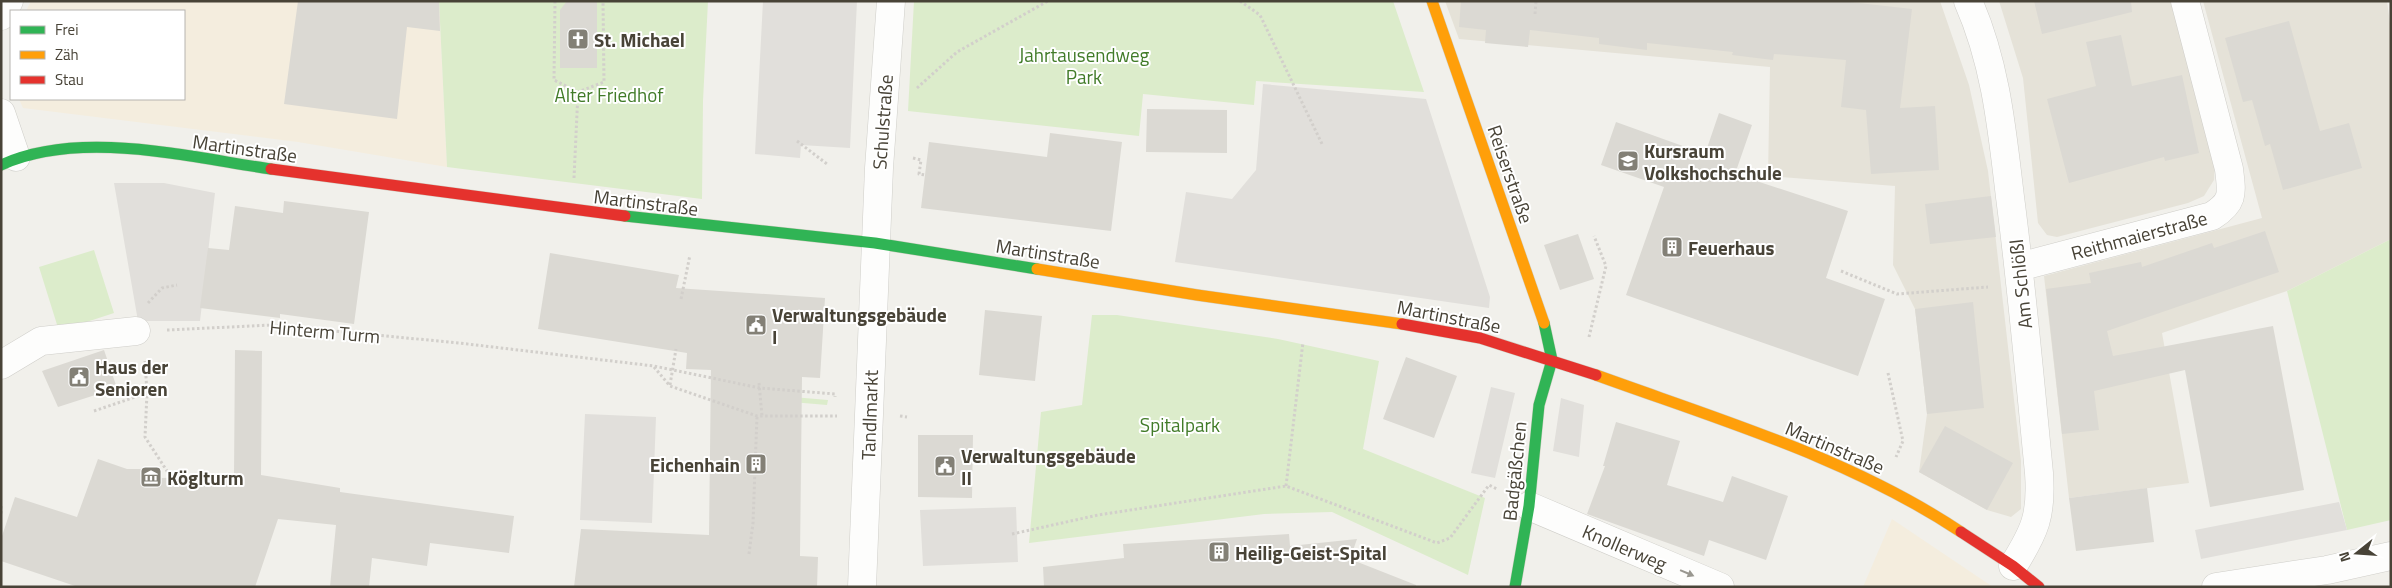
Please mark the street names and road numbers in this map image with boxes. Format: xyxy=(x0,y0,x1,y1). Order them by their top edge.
street label: Schulstraße xyxy=(864,73,900,171)
street label: Reiserstraße xyxy=(1481,121,1541,227)
street label: Martinstraße xyxy=(191,126,299,170)
street label: Martinstraße xyxy=(592,181,700,223)
street label: Reithmaierstraße xyxy=(2068,203,2210,267)
street label: Martinstraße xyxy=(994,230,1102,276)
street label: Am Schlößl xyxy=(2001,238,2039,330)
street label: Martinstraße xyxy=(1395,292,1503,340)
street label: Hinterm Turm xyxy=(268,312,382,350)
street label: Tandlmarkt xyxy=(853,369,885,461)
street label: Martinstraße xyxy=(1781,413,1889,481)
street label: Badgäßchen xyxy=(1494,420,1534,522)
street label: Knollerweg xyxy=(1578,516,1672,578)

